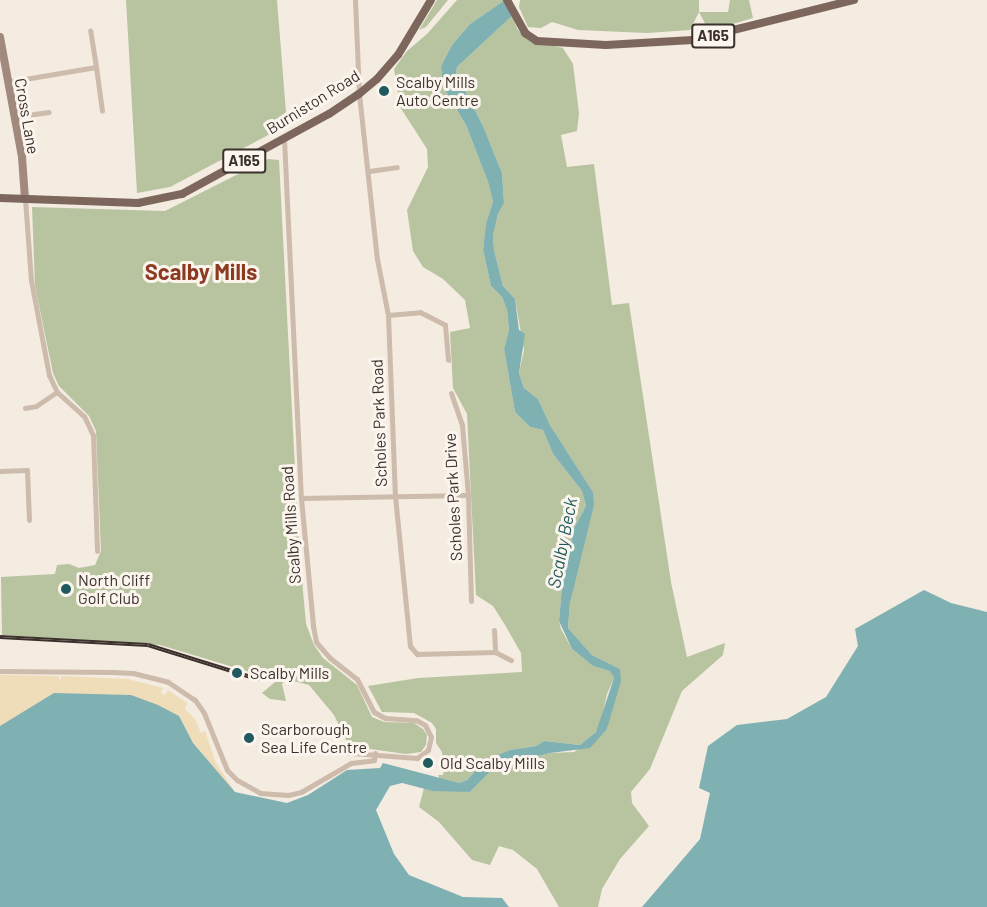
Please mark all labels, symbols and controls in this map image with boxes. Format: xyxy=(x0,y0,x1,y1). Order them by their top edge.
road number: A165 xyxy=(690,24,736,48)
street label: Burniston Road xyxy=(263,66,363,138)
place label: Scalby Mills Auto Centre xyxy=(396,72,479,110)
street label: Cross Lane xyxy=(11,77,43,155)
marker: Scalby Mills Auto Centre xyxy=(377,84,391,98)
road number: A165 xyxy=(222,149,266,173)
district label: Scalby Mills xyxy=(145,259,257,285)
street label: Scholes Park Road xyxy=(367,359,391,487)
street label: Scholes Park Drive xyxy=(440,433,466,561)
street label: Scalby Mills Road xyxy=(277,466,305,584)
water label: Scalby Beck xyxy=(543,496,581,590)
place label: North Cliff Golf Club xyxy=(78,570,150,608)
marker: North Cliff Golf Club xyxy=(59,582,73,596)
place label: Scalby Mills xyxy=(250,663,329,683)
marker: Scalby Mills xyxy=(228,664,246,682)
place label: Scarborough Sea Life Centre xyxy=(261,719,367,757)
marker: Scarborough Sea Life Centre xyxy=(242,731,256,745)
place label: Old Scalby Mills xyxy=(440,753,545,773)
marker: Old Scalby Mills xyxy=(421,756,435,770)

